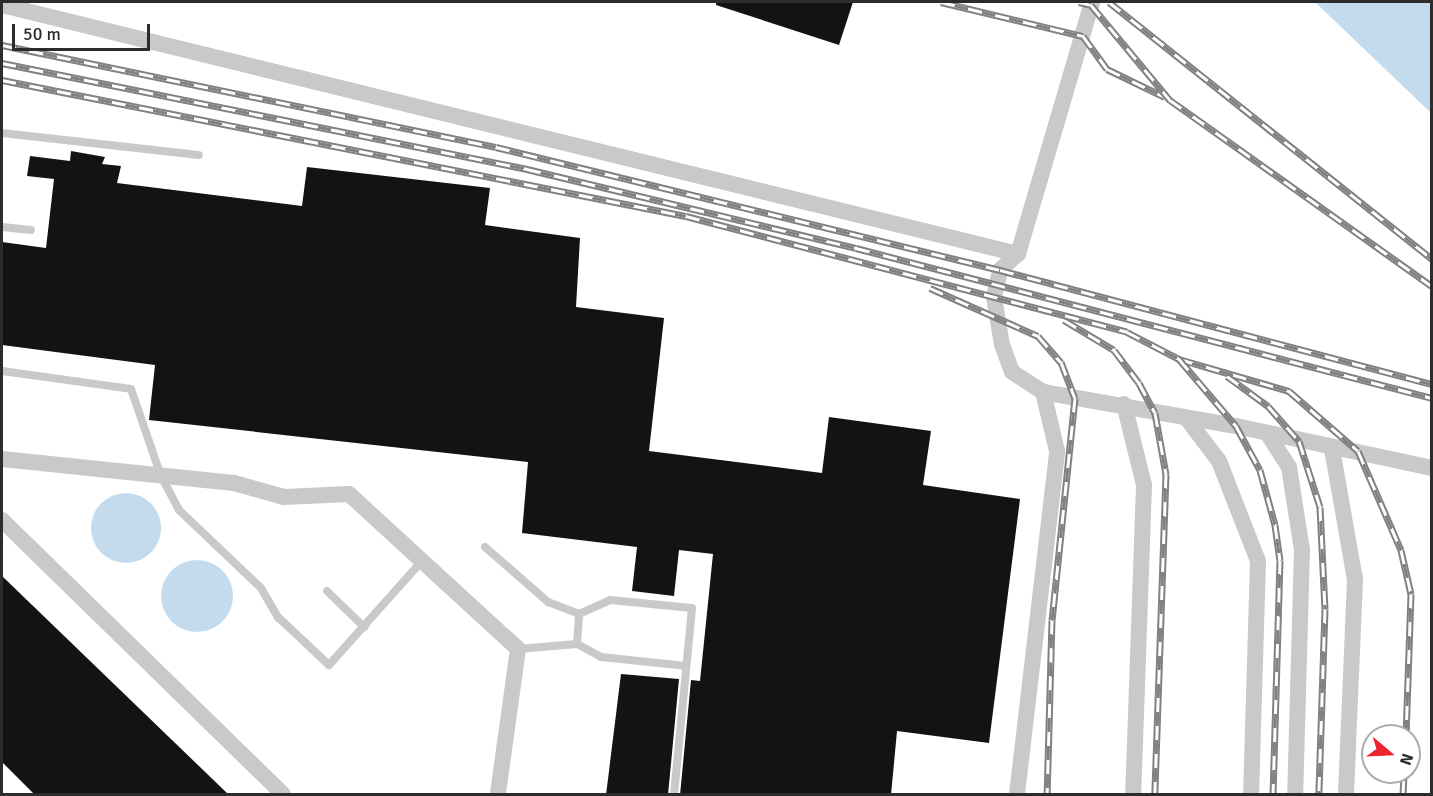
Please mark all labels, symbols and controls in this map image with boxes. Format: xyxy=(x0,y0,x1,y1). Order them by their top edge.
scale bar xyxy=(15,12,153,50)
text: 50 m xyxy=(23,23,61,45)
north arrow xyxy=(1361,724,1421,784)
text: N xyxy=(1395,751,1417,768)

